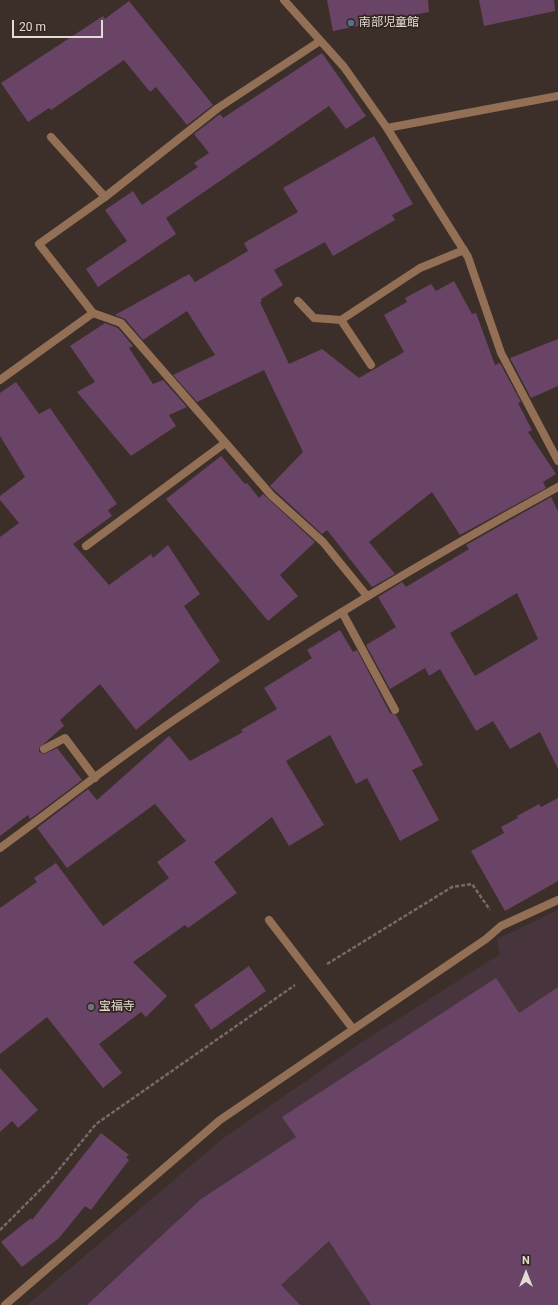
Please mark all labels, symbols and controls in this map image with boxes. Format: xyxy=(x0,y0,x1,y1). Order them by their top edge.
scale bar xyxy=(14,12,105,38)
place label: 南部児童館 xyxy=(359,16,419,30)
marker: 南部児童館 xyxy=(346,18,356,28)
text: 20 m xyxy=(19,20,46,34)
place label: 宝福寺 xyxy=(99,1000,135,1014)
marker: 宝福寺 xyxy=(86,1002,96,1012)
north arrow xyxy=(506,1253,546,1293)
text: N xyxy=(522,1254,530,1267)

